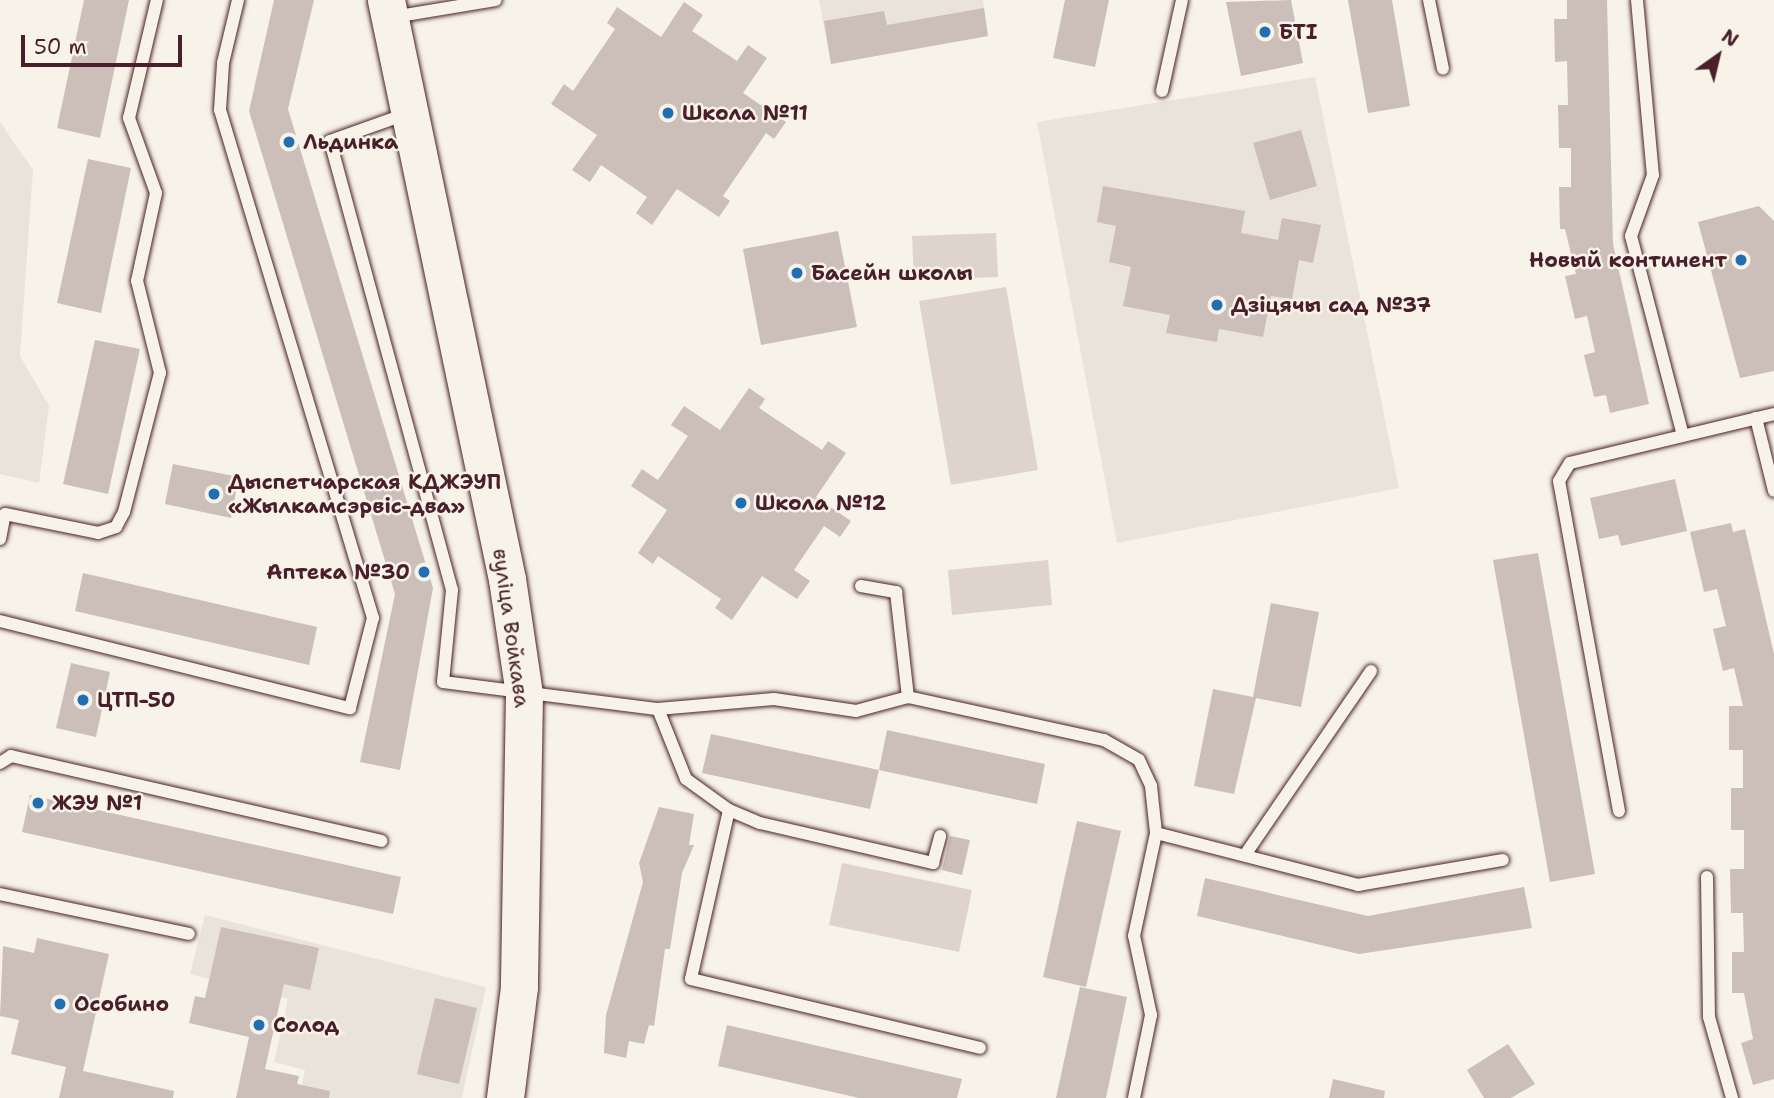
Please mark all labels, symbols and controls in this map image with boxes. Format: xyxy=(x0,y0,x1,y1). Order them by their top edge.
place label: БТІ xyxy=(1279,19,1318,45)
scale bar xyxy=(24,21,186,65)
north arrow xyxy=(1683,21,1753,91)
marker: БТІ xyxy=(1257,24,1273,40)
text: N xyxy=(1717,24,1743,53)
text: 50 m xyxy=(34,33,87,61)
place label: Школа №11 xyxy=(682,100,808,126)
marker: Школа №11 xyxy=(660,105,676,121)
place label: Льдинка xyxy=(303,129,398,155)
marker: Льдинка xyxy=(281,134,297,150)
place label: Новый континент xyxy=(1529,247,1727,273)
marker: Новый континент xyxy=(1733,252,1749,268)
place label: Басейн школы xyxy=(811,260,973,286)
marker: Басейн школы xyxy=(789,265,805,281)
place label: Дзіцячы сад №37 xyxy=(1231,292,1431,318)
marker: Дзіцячы сад №37 xyxy=(1209,297,1225,313)
place label: Дыспетчарская КДЖЭУП «Жылкамсэрвіс-два» xyxy=(228,469,501,519)
marker: Дыспетчарская КДЖЭУП «Жылкамсэрвіс-два» xyxy=(206,486,222,502)
place label: Школа №12 xyxy=(755,490,886,516)
marker: Школа №12 xyxy=(733,495,749,511)
street label: вуліца Войкава xyxy=(487,547,535,709)
place label: Аптека №30 xyxy=(266,559,410,585)
marker: Аптека №30 xyxy=(416,564,432,580)
place label: ЦТП-50 xyxy=(97,687,176,713)
marker: ЦТП-50 xyxy=(75,692,91,708)
place label: ЖЭУ №1 xyxy=(52,790,142,816)
marker: ЖЭУ №1 xyxy=(30,795,46,811)
place label: Особино xyxy=(74,991,169,1017)
marker: Особино xyxy=(52,996,68,1012)
place label: Солод xyxy=(273,1012,339,1038)
marker: Солод xyxy=(251,1017,267,1033)

